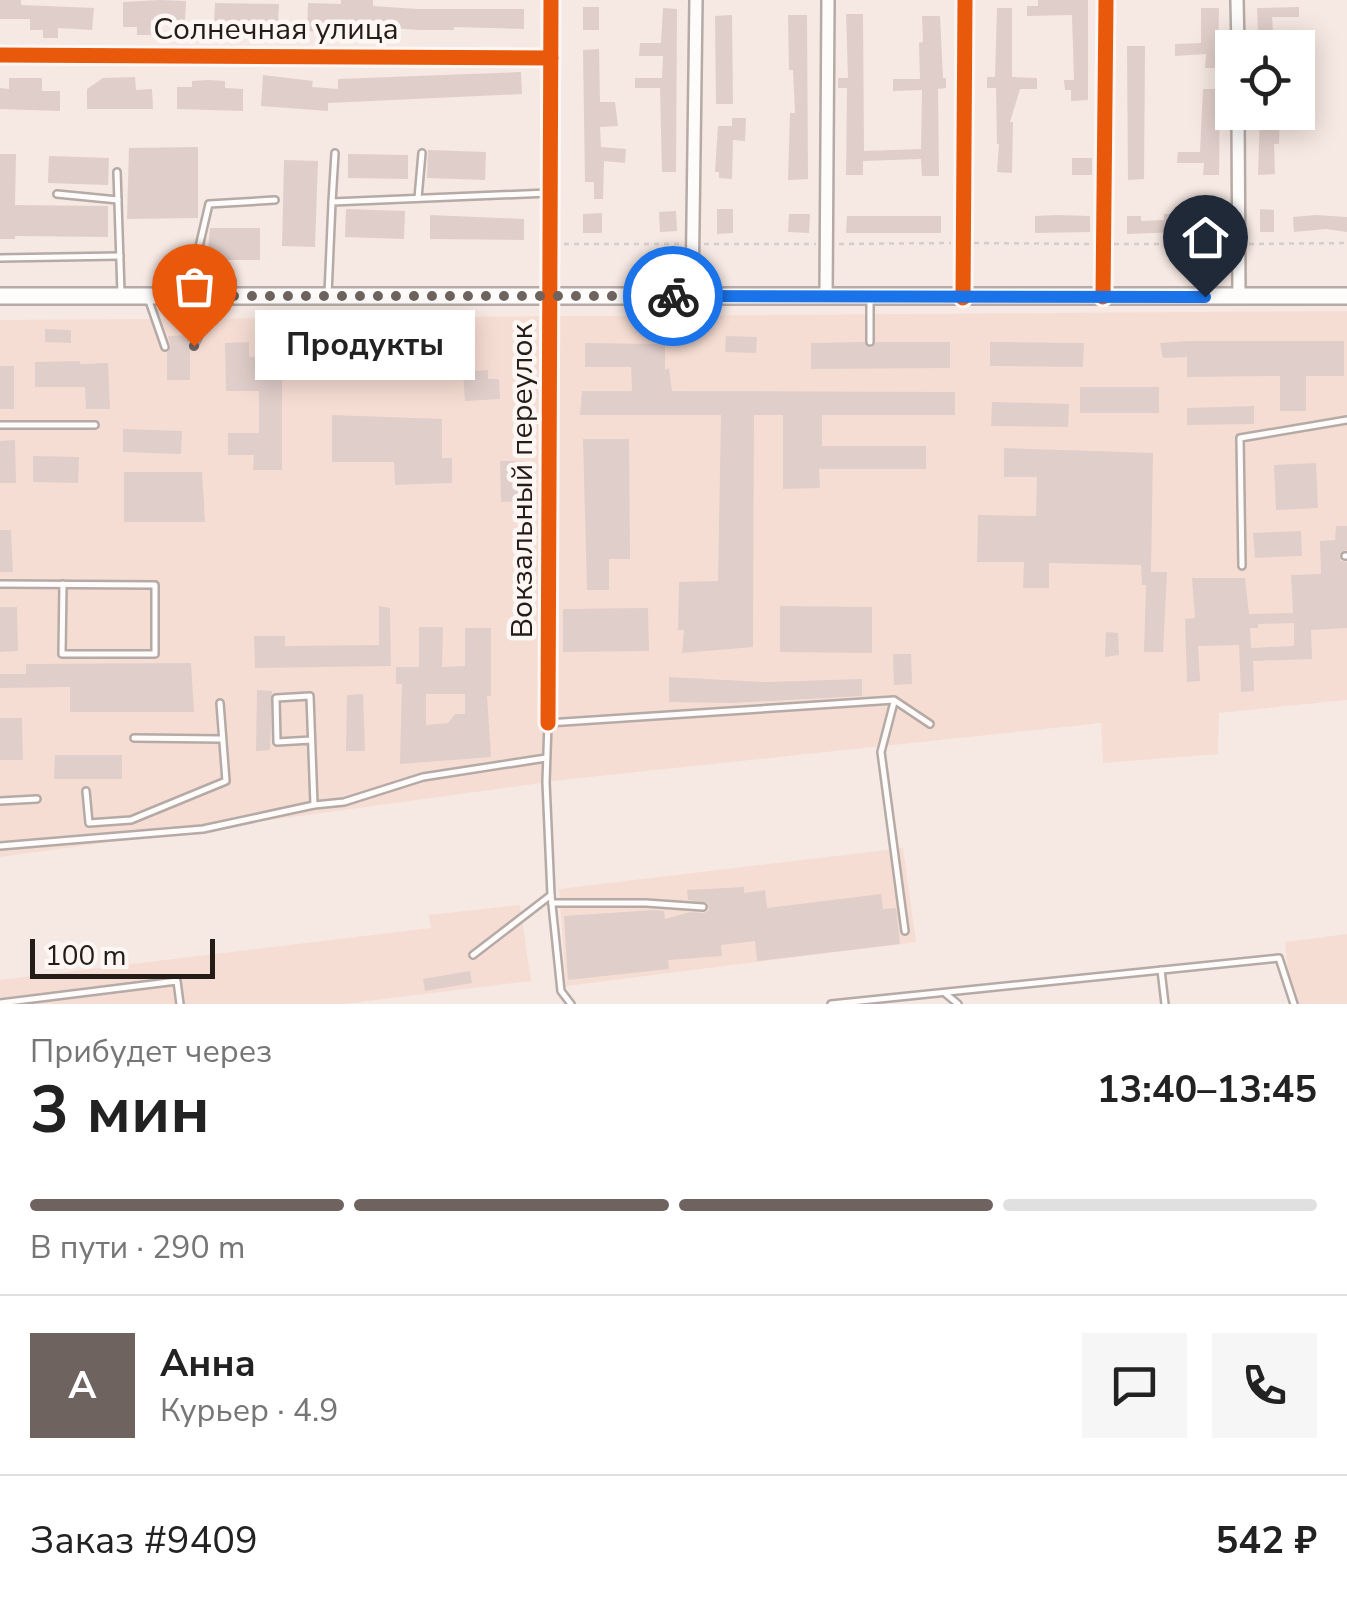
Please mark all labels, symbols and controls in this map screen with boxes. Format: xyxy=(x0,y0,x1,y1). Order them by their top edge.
street label: Солнечная улица xyxy=(153,9,399,50)
map controls xyxy=(1215,30,1315,130)
button: locate xyxy=(1215,30,1315,130)
pin xyxy=(1163,195,1248,298)
icon: home xyxy=(1178,210,1233,265)
pin xyxy=(152,244,237,347)
courier xyxy=(623,246,723,346)
icon: bag xyxy=(167,259,222,314)
icon: bike xyxy=(646,269,701,324)
callout: Продукты xyxy=(254,311,474,381)
text: Продукты xyxy=(286,323,444,366)
street label: Вокзальный переулок xyxy=(502,323,543,638)
scale bar xyxy=(30,934,215,978)
text: 100 m xyxy=(45,937,127,975)
text: Прибудет через xyxy=(30,1030,272,1073)
text: 13:40–13:45 xyxy=(1097,1064,1317,1115)
text: 3 мин xyxy=(30,1066,210,1155)
text: В пути · 290 m xyxy=(30,1226,245,1269)
button: chat xyxy=(1082,1333,1187,1438)
button: phone xyxy=(1212,1333,1317,1438)
text: Анна xyxy=(160,1338,256,1389)
text: А xyxy=(68,1360,97,1411)
text: Курьер · 4.9 xyxy=(160,1389,338,1432)
text: Заказ #9409 xyxy=(30,1515,258,1566)
text: 542 ₽ xyxy=(1216,1515,1317,1566)

